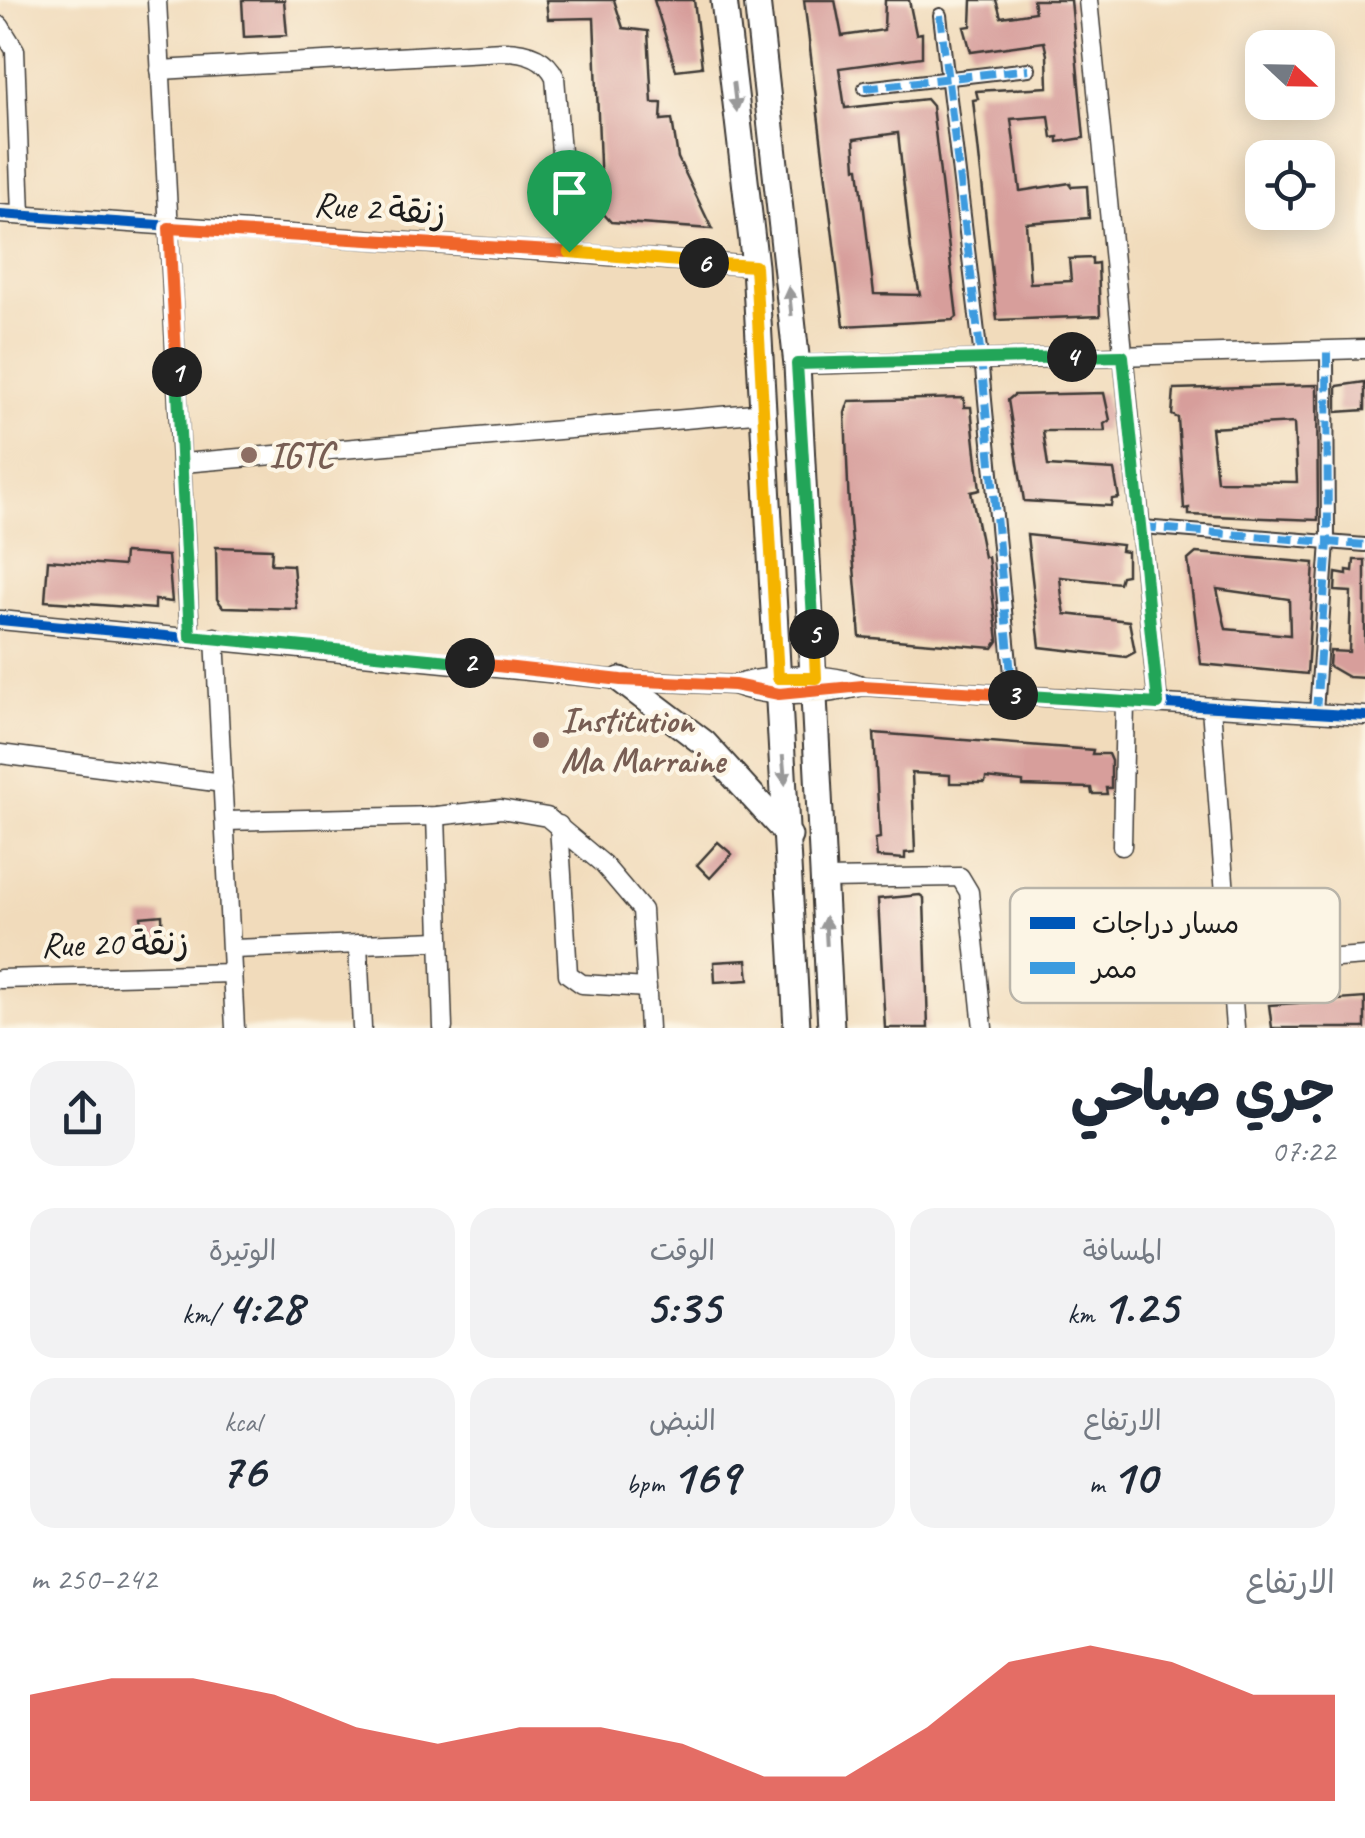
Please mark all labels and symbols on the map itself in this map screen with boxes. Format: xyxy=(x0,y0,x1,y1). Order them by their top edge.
north arrow xyxy=(1245,30,1335,120)
one-way arrow xyxy=(727,81,743,113)
pin xyxy=(527,150,612,253)
street label: Rue 2 زنقة xyxy=(312,181,447,236)
pin: 6 xyxy=(679,238,729,288)
one-way arrow xyxy=(782,285,798,316)
pin: 4 xyxy=(1047,332,1097,382)
pin: 1 xyxy=(152,347,202,397)
place label: IGTC xyxy=(269,433,338,478)
marker: IGTC xyxy=(238,444,260,466)
pin: 5 xyxy=(789,609,839,659)
pin: 2 xyxy=(445,638,495,688)
pin: 3 xyxy=(988,670,1038,720)
place label: Institution Ma Marraine xyxy=(561,698,727,783)
marker: Institution Ma Marraine xyxy=(530,729,552,751)
one-way arrow xyxy=(776,755,792,787)
legend xyxy=(1010,888,1340,1003)
text: مسار دراجات xyxy=(1092,906,1239,941)
one-way arrow xyxy=(818,914,834,946)
street label: Rue 20 زنقة xyxy=(41,920,189,967)
text: ممر xyxy=(1090,951,1137,986)

